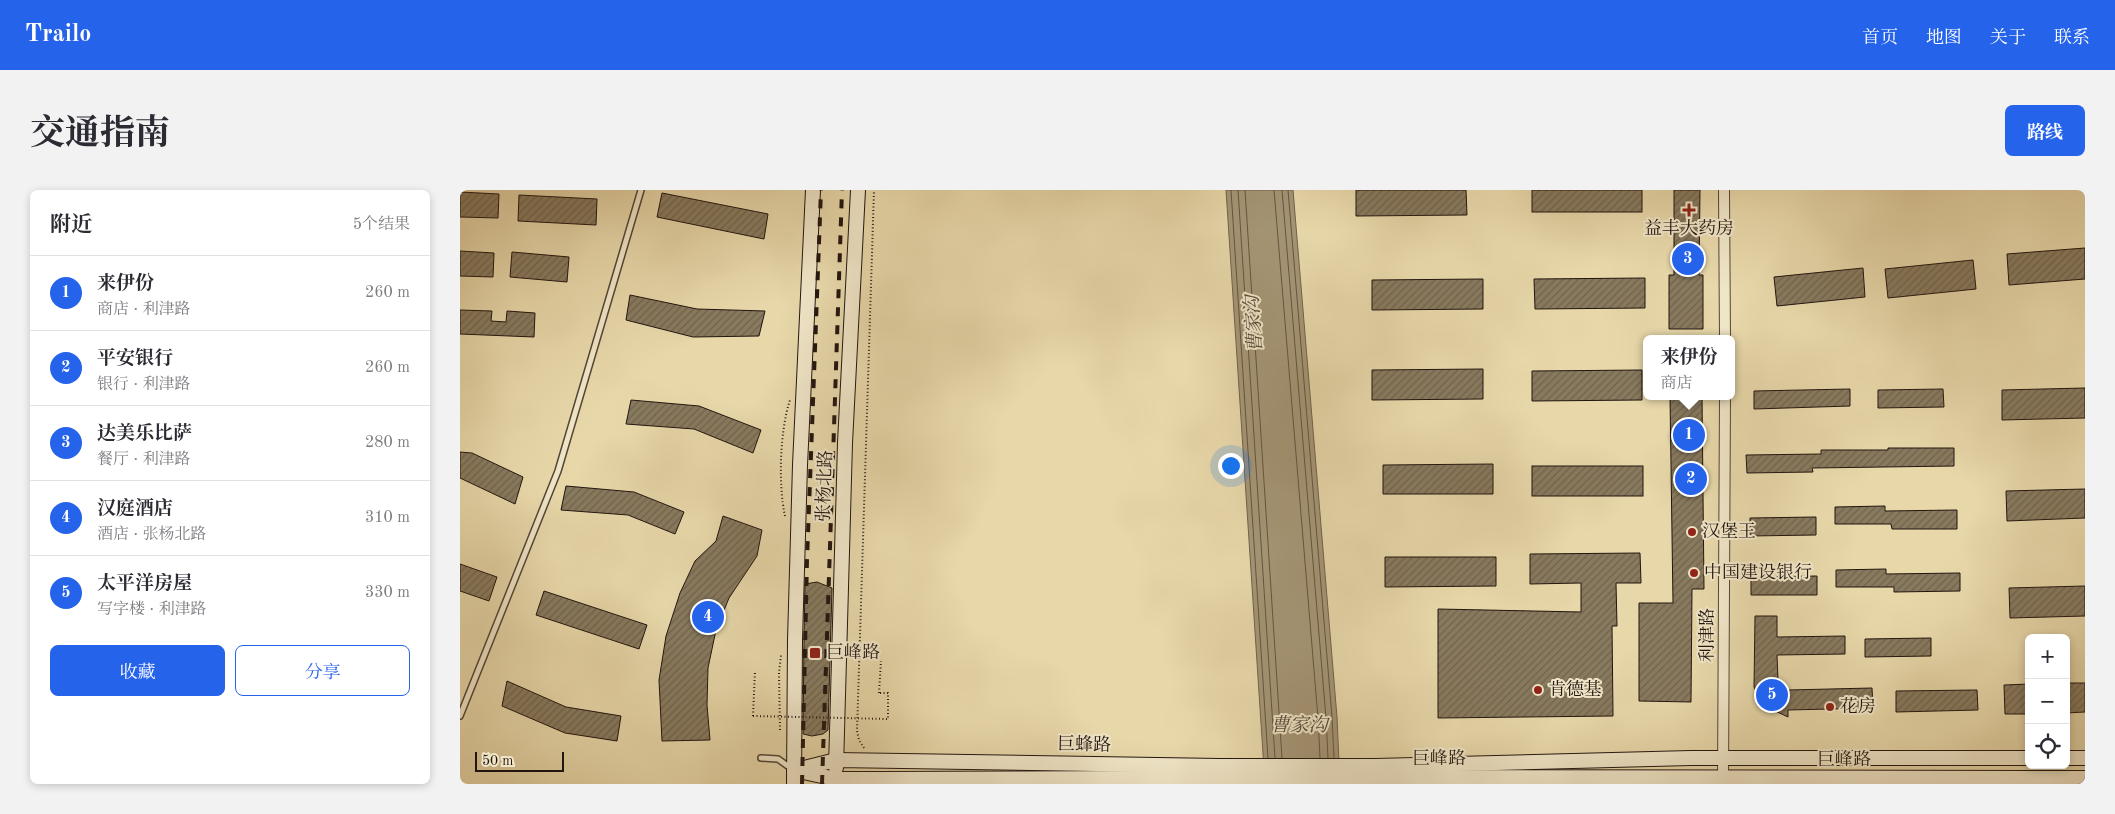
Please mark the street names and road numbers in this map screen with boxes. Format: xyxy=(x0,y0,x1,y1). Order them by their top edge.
street label: 张杨北路 xyxy=(813,450,835,522)
street label: 利津路 xyxy=(1697,608,1717,662)
street label: 巨蜂路 xyxy=(1057,734,1111,754)
street label: 巨峰路 xyxy=(1412,748,1466,768)
street label: 巨峰路 xyxy=(1817,749,1871,769)

